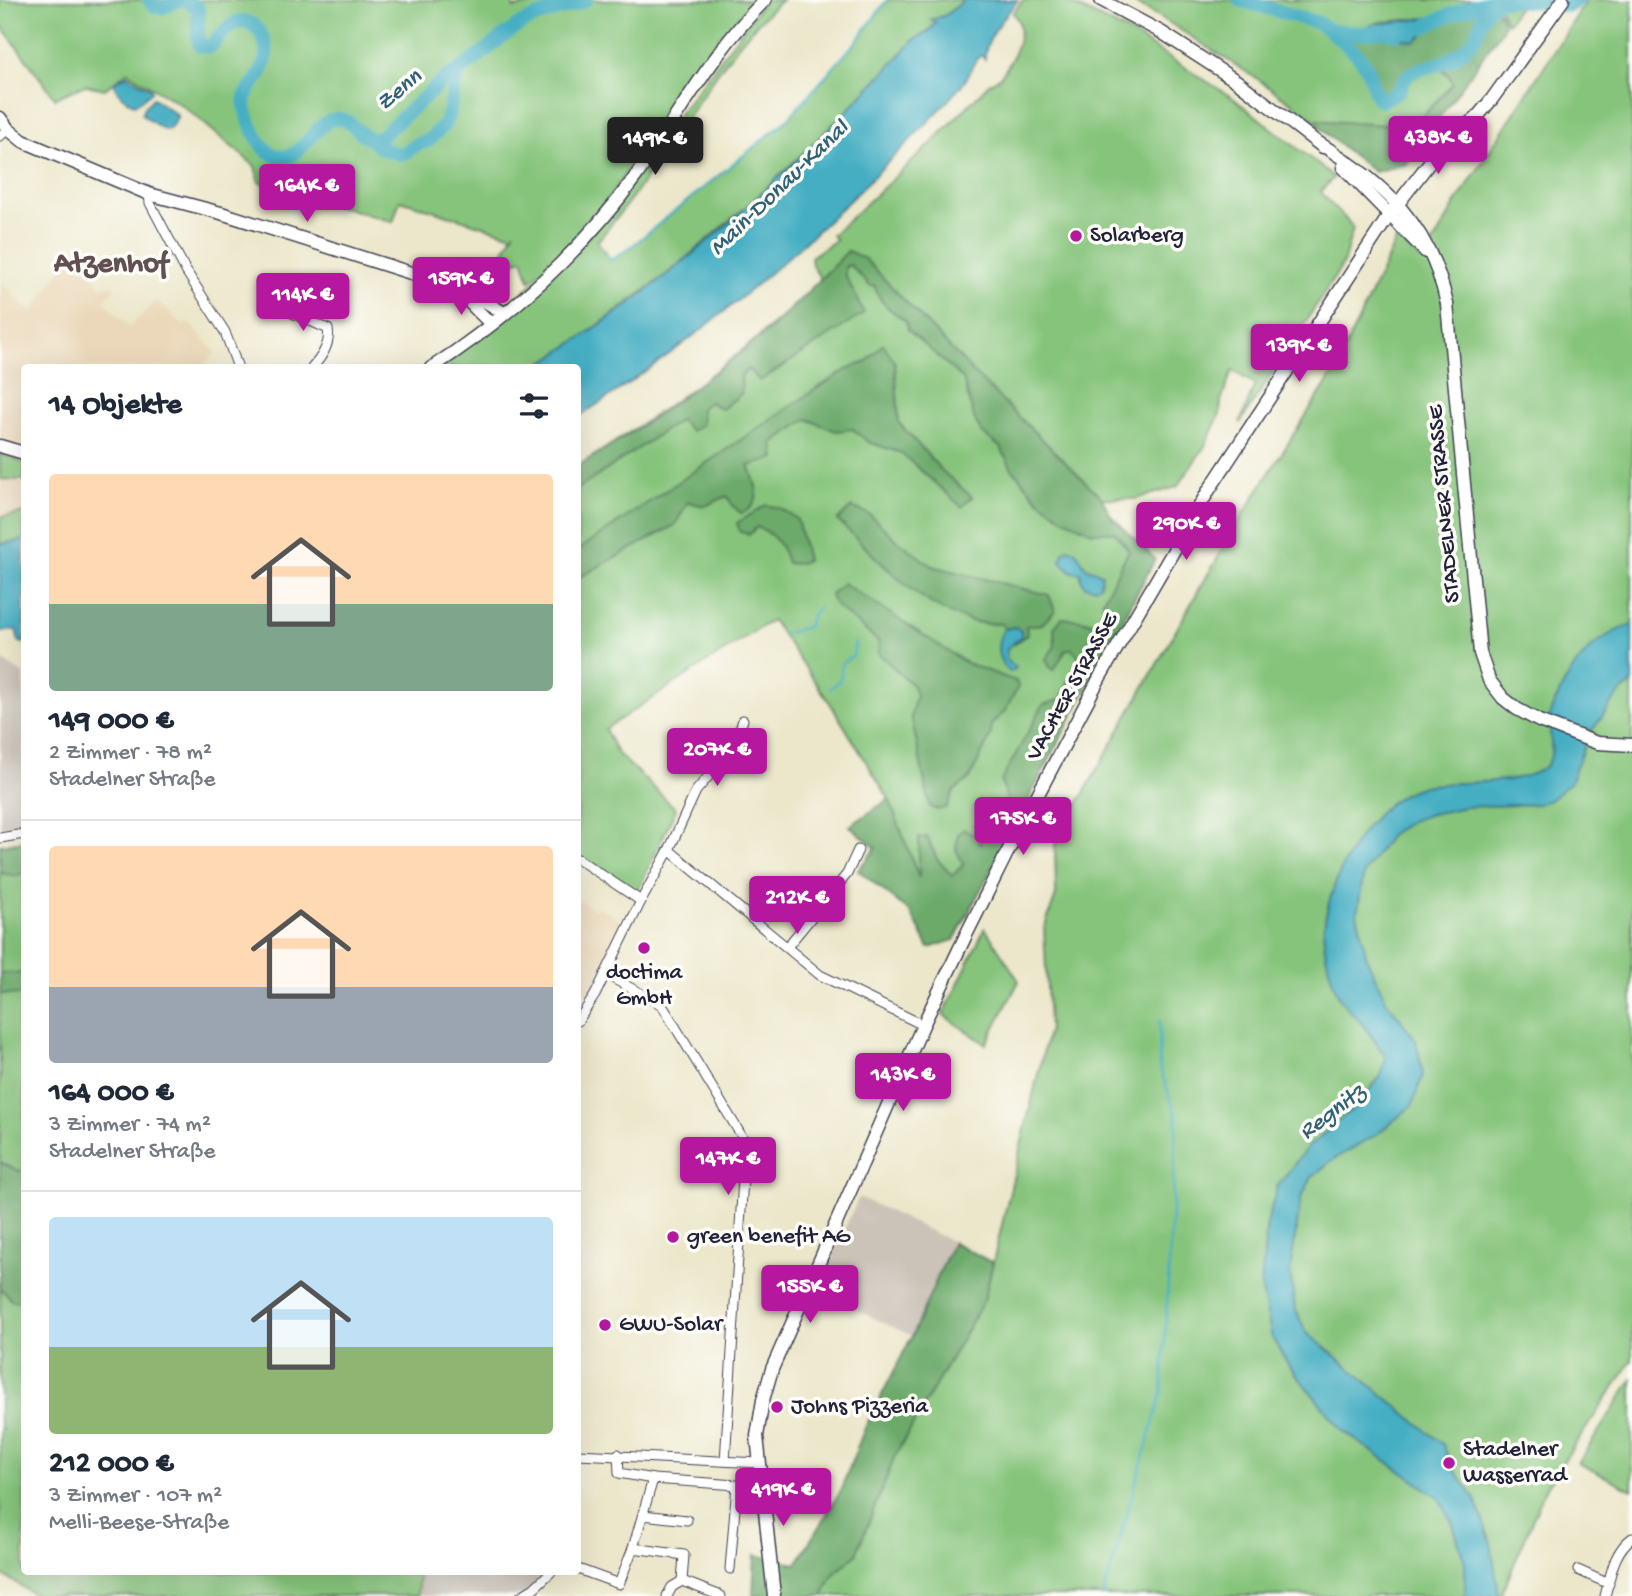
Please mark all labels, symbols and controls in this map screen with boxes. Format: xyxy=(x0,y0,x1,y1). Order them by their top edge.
water label: Zenn xyxy=(371,63,429,118)
water label: Main-Donau-Kanal xyxy=(704,114,857,263)
pin: 438K € xyxy=(1381,116,1495,176)
pin: 149K € xyxy=(598,118,712,177)
text: 438K € xyxy=(1404,125,1472,152)
text: 149K € xyxy=(623,126,687,153)
pin: 164K € xyxy=(250,164,364,224)
text: 164K € xyxy=(275,173,339,200)
place label: Solarberg xyxy=(1090,223,1184,250)
marker: Solarberg xyxy=(1068,228,1084,244)
district label: Atzenhof xyxy=(53,248,171,283)
pin: 159K € xyxy=(404,258,518,317)
text: 159K € xyxy=(429,266,493,293)
pin: 114K € xyxy=(246,274,360,333)
text: 114K € xyxy=(272,282,334,309)
pin: 139K € xyxy=(1242,324,1356,384)
text: 139K € xyxy=(1267,333,1331,360)
icon: filters xyxy=(515,387,553,425)
text: 14 Objekte xyxy=(49,389,182,424)
street label: STADELNER STRASSE xyxy=(1423,402,1467,604)
pin: 290K € xyxy=(1129,503,1243,562)
text: 290K € xyxy=(1152,511,1220,538)
icon: home xyxy=(238,519,364,645)
street label: VACHER STRASSE xyxy=(1021,607,1126,766)
text: 149 000 € xyxy=(49,705,174,740)
pin: 207K € xyxy=(660,728,774,788)
text: 207K € xyxy=(683,737,751,764)
text: 2 Zimmer · 78 m² xyxy=(49,740,212,767)
text: Stadelner Straße xyxy=(49,767,215,794)
pin: 175K € xyxy=(966,798,1080,857)
text: 175K € xyxy=(990,806,1056,833)
pin: 212K € xyxy=(740,876,854,936)
text: 212K € xyxy=(765,885,829,912)
icon: home xyxy=(238,891,364,1017)
marker: doctima GmbH xyxy=(636,940,652,956)
place label: doctima GmbH xyxy=(606,960,684,1013)
pin: 143K € xyxy=(846,1054,960,1113)
text: 143K € xyxy=(871,1062,935,1089)
text: 164 000 € xyxy=(49,1077,174,1112)
water label: Regnitz xyxy=(1294,1078,1373,1147)
text: 3 Zimmer · 74 m² xyxy=(49,1112,211,1139)
pin: 147K € xyxy=(671,1138,785,1197)
text: Stadelner Straße xyxy=(49,1139,215,1166)
text: 147K € xyxy=(696,1146,760,1173)
place label: green benefit AG xyxy=(687,1224,852,1251)
marker: green benefit AG xyxy=(665,1229,681,1245)
icon: home xyxy=(238,1262,364,1388)
pin: 155K € xyxy=(753,1266,867,1325)
text: 155K € xyxy=(777,1274,843,1301)
place label: GWU-Solar xyxy=(619,1312,724,1339)
marker: GWU-Solar xyxy=(597,1317,613,1333)
place label: Johns Pizzeria xyxy=(791,1394,929,1421)
marker: Johns Pizzeria xyxy=(769,1399,785,1415)
place label: Stadelner Wasserrad xyxy=(1463,1437,1568,1490)
text: 212 000 € xyxy=(49,1448,174,1483)
marker: Stadelner Wasserrad xyxy=(1441,1455,1457,1471)
pin: 419K € xyxy=(726,1468,840,1528)
text: 419K € xyxy=(751,1477,815,1504)
text: 3 Zimmer · 107 m² xyxy=(49,1483,222,1510)
text: Melli-Beese-Straße xyxy=(49,1510,229,1537)

